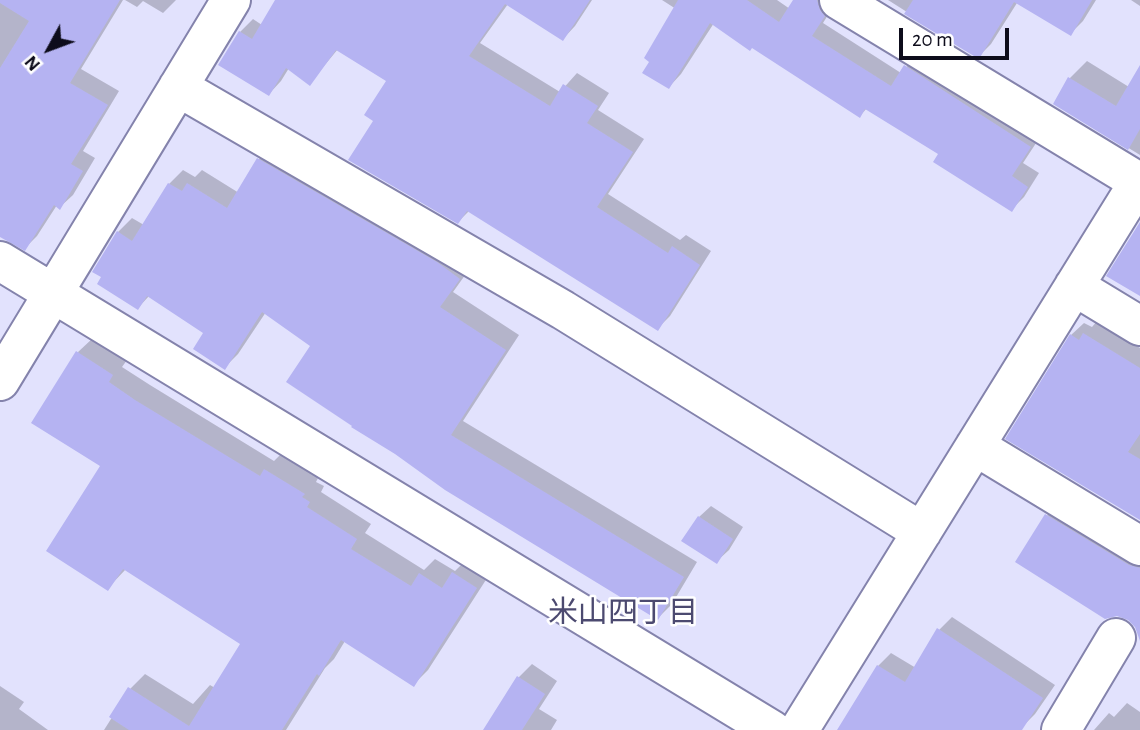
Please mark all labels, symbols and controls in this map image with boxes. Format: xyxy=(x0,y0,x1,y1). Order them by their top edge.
north arrow xyxy=(14,14,84,84)
scale bar xyxy=(902,14,1012,58)
text: 20 m xyxy=(912,29,953,50)
text: N xyxy=(21,52,44,74)
district label: 米山四丁目 xyxy=(548,595,698,631)

